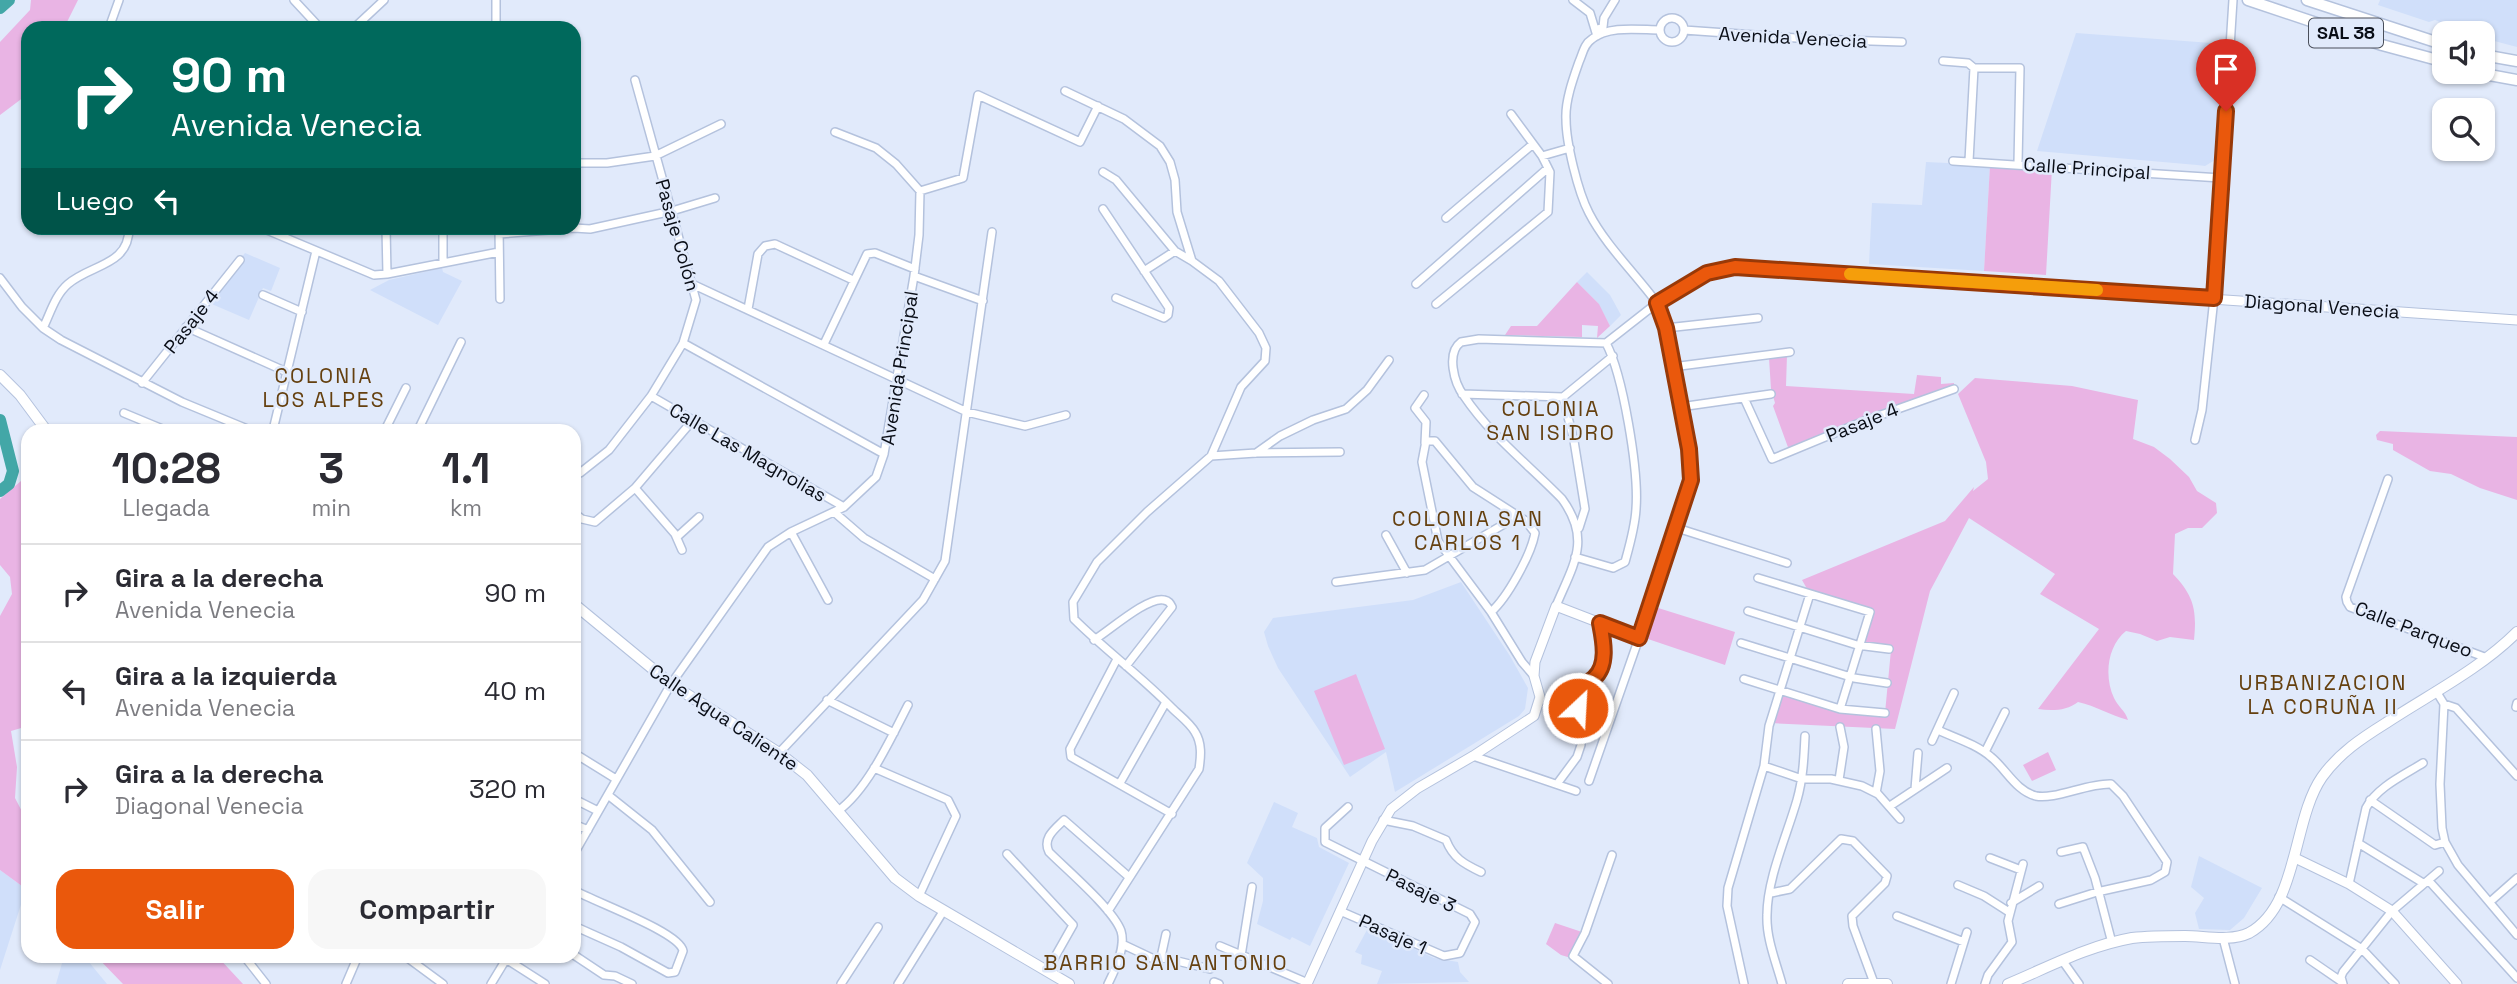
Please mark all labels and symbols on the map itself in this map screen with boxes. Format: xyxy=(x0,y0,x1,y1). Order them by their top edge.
road number: SAL 38 xyxy=(2309,18,2383,48)
street label: Avenida Venecia xyxy=(1718,21,1868,54)
pin xyxy=(2196,39,2256,111)
street label: Calle Principal xyxy=(2023,152,2151,185)
street label: Pasaje Colón xyxy=(650,176,705,294)
street label: Pasaje 4 xyxy=(158,284,225,359)
street label: Avenida Principal xyxy=(875,289,924,447)
street label: Diagonal Venecia xyxy=(2243,289,2401,324)
district label: COLONIA LOS ALPES xyxy=(262,362,386,413)
district label: COLONIA SAN ISIDRO xyxy=(1486,395,1616,446)
street label: Calle Las Magnolias xyxy=(665,397,831,508)
street label: Pasaje 4 xyxy=(1822,397,1902,448)
district label: COLONIA SAN CARLOS 1 xyxy=(1392,505,1544,556)
street label: Calle Parqueo xyxy=(2351,596,2476,663)
street label: Calle Agua Caliente xyxy=(644,658,803,777)
district label: URBANIZACION LA CORUÑA II xyxy=(2238,669,2408,720)
position arrow xyxy=(1541,671,1615,745)
street label: Pasaje 3 xyxy=(1381,863,1460,918)
street label: Pasaje 1 xyxy=(1355,908,1431,960)
district label: BARRIO SAN ANTONIO xyxy=(1043,949,1289,976)

